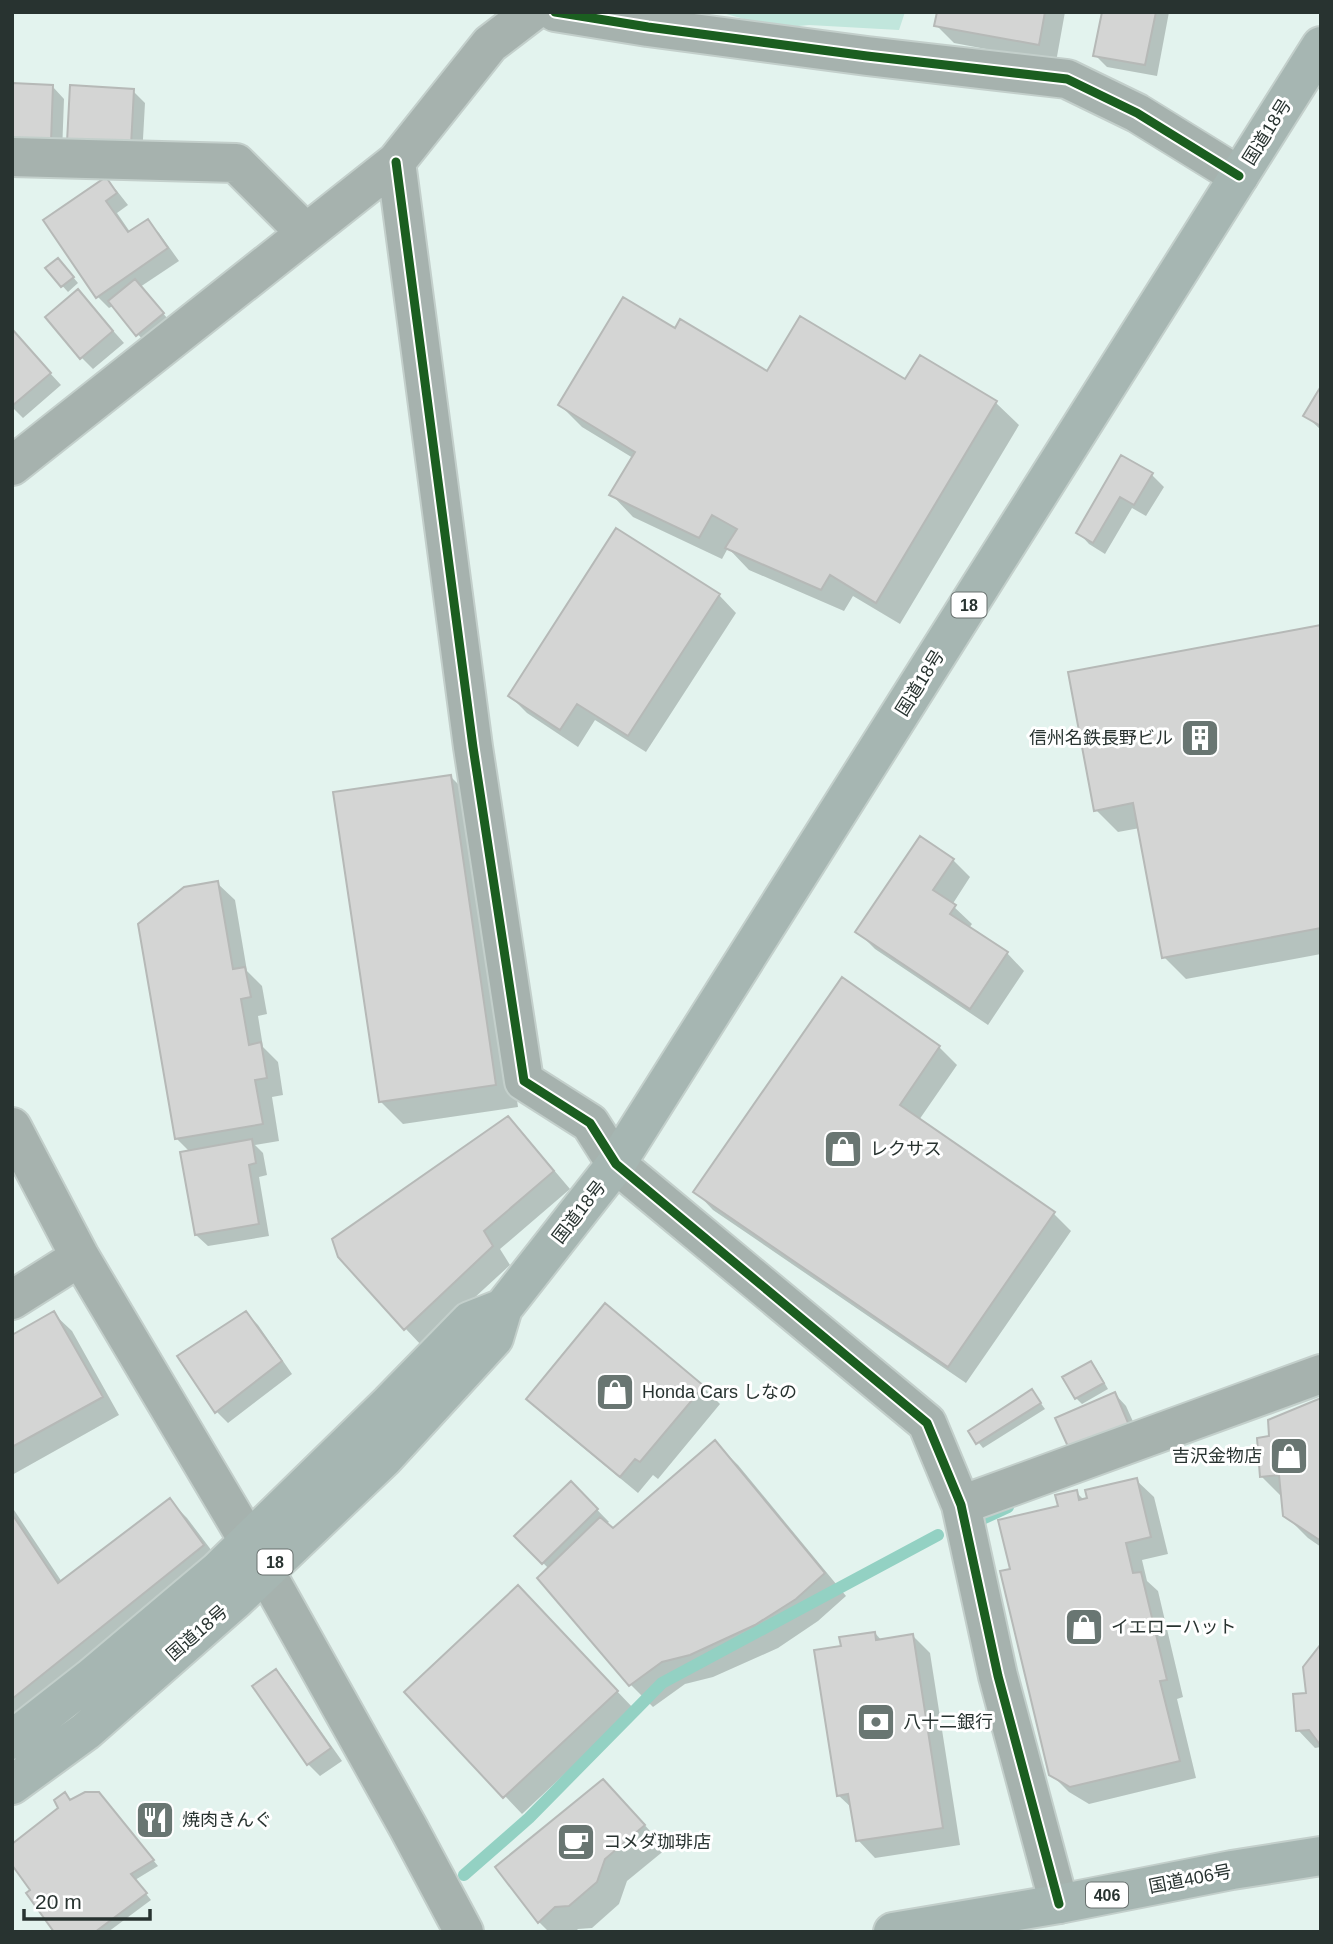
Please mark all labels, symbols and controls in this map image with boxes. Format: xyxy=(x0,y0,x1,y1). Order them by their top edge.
street label: 国道18号 xyxy=(1239,95,1295,169)
road number: 18 xyxy=(951,592,986,618)
street label: 国道18号 xyxy=(892,646,948,720)
building icon: 信州名鉄長野ビル xyxy=(1179,717,1221,759)
place label: 信州名鉄長野ビル xyxy=(1029,728,1173,748)
shop icon: レクサス xyxy=(822,1128,864,1170)
place label: レクサス xyxy=(870,1139,942,1159)
street label: 国道18号 xyxy=(548,1177,610,1247)
shop icon: Honda Cars しなの xyxy=(594,1371,636,1413)
place label: Honda Cars しなの xyxy=(642,1382,797,1402)
shop icon: 吉沢金物店 xyxy=(1268,1435,1310,1477)
place label: 吉沢金物店 xyxy=(1172,1446,1262,1466)
road number: 18 xyxy=(258,1550,292,1574)
street label: 国道18号 xyxy=(163,1601,231,1665)
shop icon: イエローハット xyxy=(1063,1606,1105,1648)
place label: イエローハット xyxy=(1111,1617,1236,1637)
bank icon: 八十二銀行 xyxy=(855,1701,897,1743)
place label: 八十二銀行 xyxy=(903,1712,993,1732)
restaurant icon: 焼肉きんぐ xyxy=(134,1799,176,1841)
place label: 焼肉きんぐ xyxy=(182,1810,272,1830)
cafe icon: コメダ珈琲店 xyxy=(555,1821,597,1863)
place label: コメダ珈琲店 xyxy=(603,1832,711,1852)
street label: 国道406号 xyxy=(1147,1861,1233,1897)
scale bar xyxy=(24,1878,150,1922)
road number: 406 xyxy=(1086,1882,1128,1908)
text: 20 m xyxy=(35,1890,82,1913)

